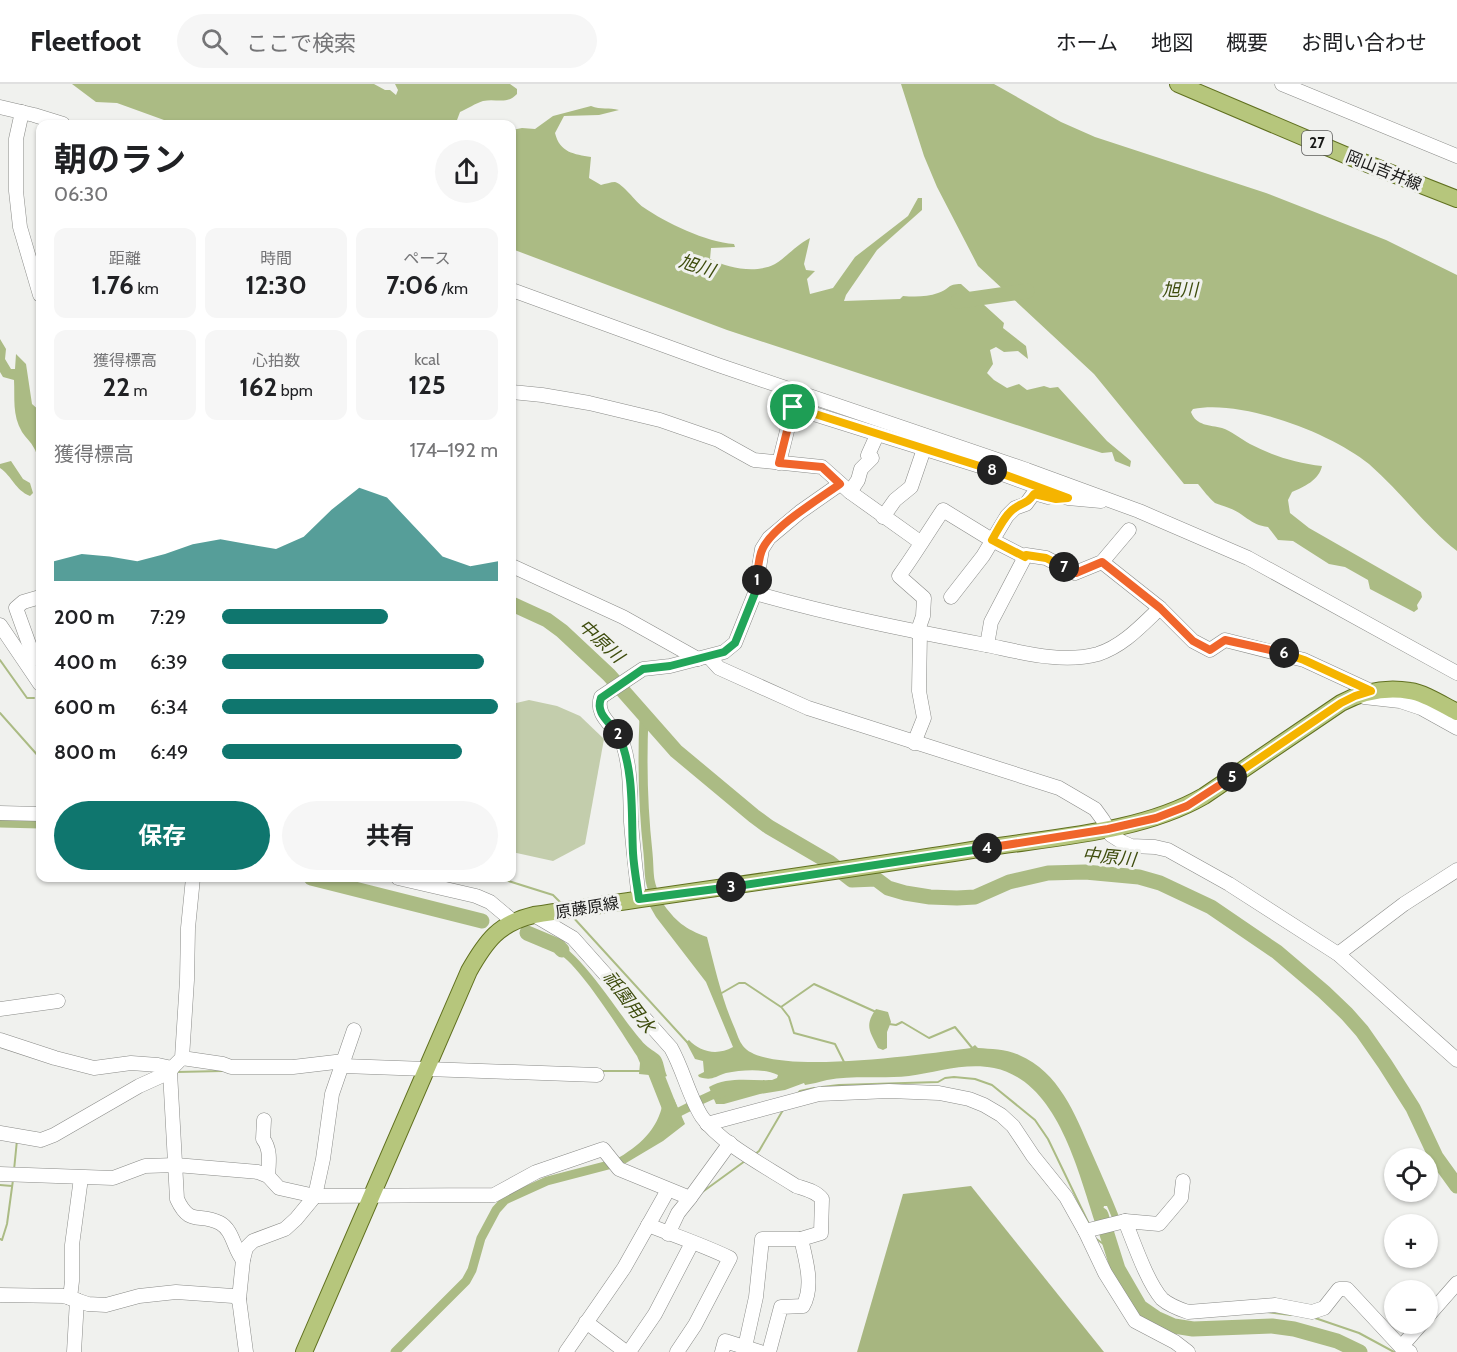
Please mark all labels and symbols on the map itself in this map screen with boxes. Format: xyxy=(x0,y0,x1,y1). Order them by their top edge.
road number: 27 xyxy=(1302,131,1332,155)
street label: 岡山吉井線 xyxy=(1343,147,1424,194)
water label: 旭川 xyxy=(676,250,719,283)
water label: 旭川 xyxy=(1162,279,1200,301)
pin xyxy=(767,381,818,432)
pin: 8 xyxy=(977,455,1007,485)
pin: 7 xyxy=(1049,552,1079,582)
pin: 1 xyxy=(742,565,772,595)
water label: 中原川 xyxy=(574,615,630,669)
pin: 6 xyxy=(1269,638,1299,668)
pin: 2 xyxy=(603,719,633,749)
pin: 5 xyxy=(1217,762,1247,792)
pin: 4 xyxy=(972,833,1002,863)
water label: 中原川 xyxy=(1081,843,1139,871)
pin: 3 xyxy=(716,872,746,902)
street label: 原藤原線 xyxy=(554,893,620,922)
water label: 祇園用水 xyxy=(599,967,661,1039)

